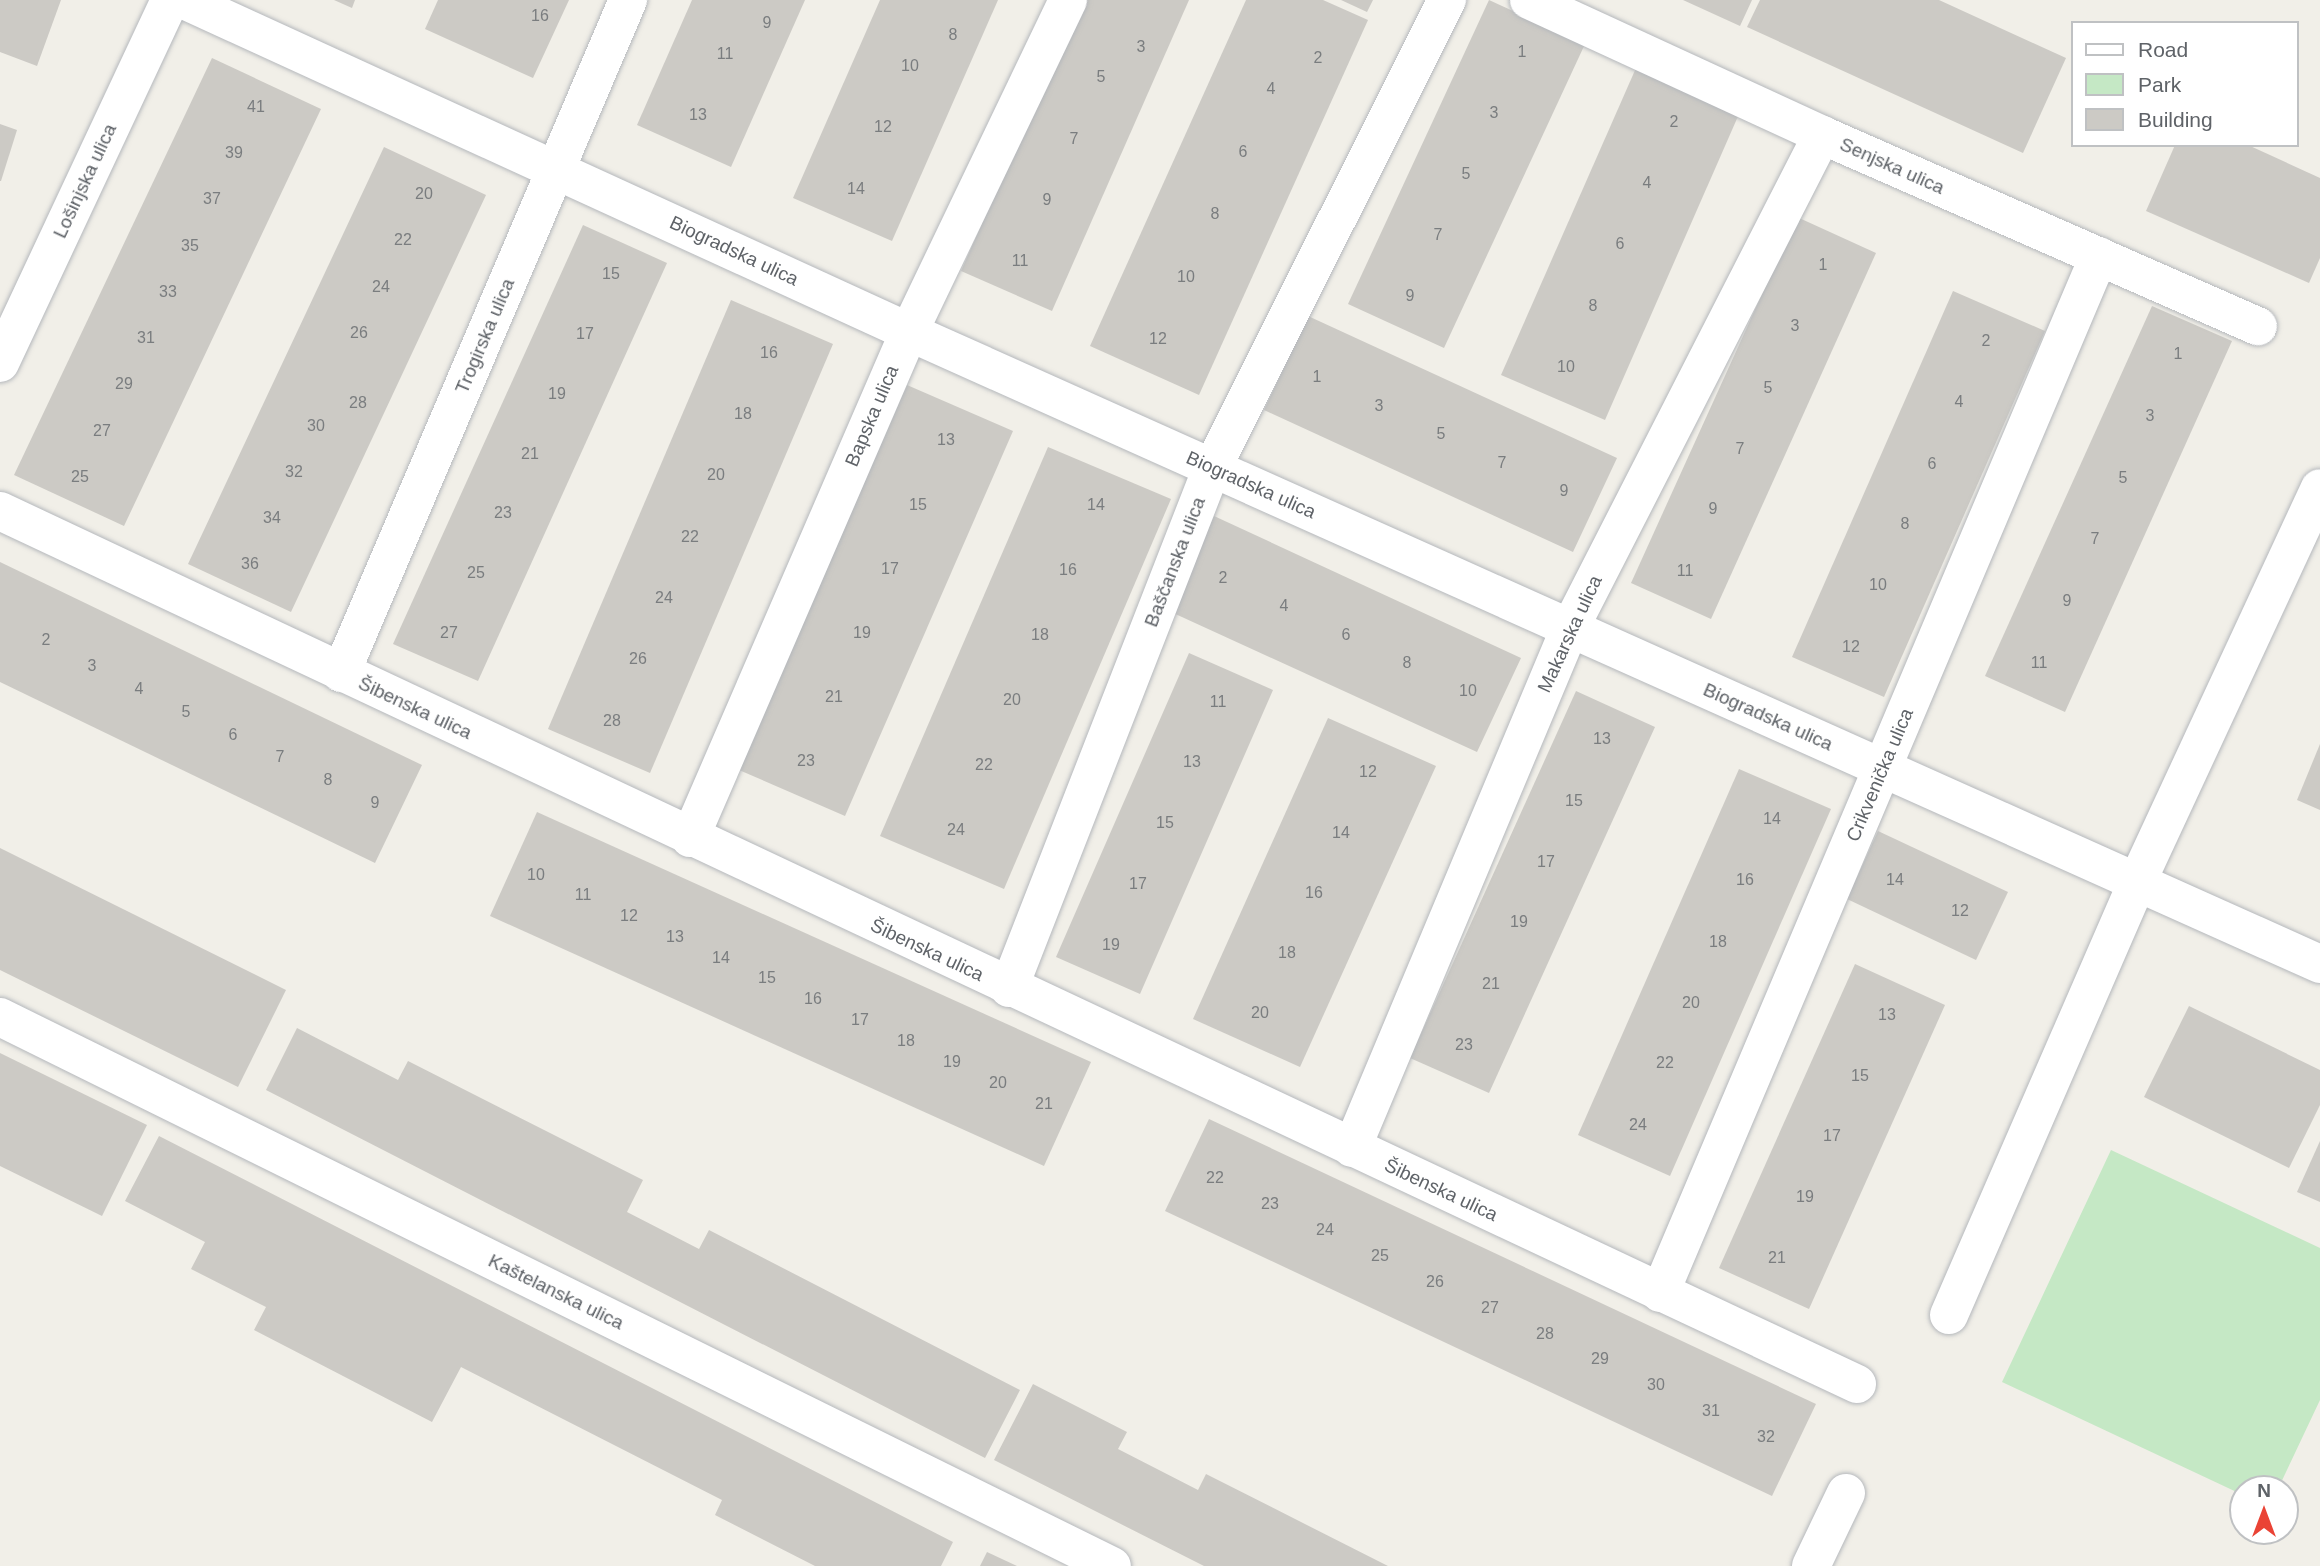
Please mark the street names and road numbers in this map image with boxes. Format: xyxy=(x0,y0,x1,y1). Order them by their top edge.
street label: Lošinjska ulica xyxy=(49,120,121,242)
street label: Senjska ulica xyxy=(1836,133,1948,199)
street label: Biogradska ulica xyxy=(666,211,802,291)
street label: Trogirska ulica xyxy=(451,275,519,397)
street label: Bapska ulica xyxy=(840,362,904,470)
street label: Biogradska ulica xyxy=(1183,446,1319,524)
street label: Baščanska ulica xyxy=(1140,494,1210,630)
street label: Makarska ulica xyxy=(1533,572,1607,696)
street label: Šibenska ulica xyxy=(355,672,475,744)
street label: Biogradska ulica xyxy=(1700,678,1836,756)
street label: Crikvenička ulica xyxy=(1842,705,1918,845)
street label: Šibenska ulica xyxy=(867,914,987,986)
street label: Šibenska ulica xyxy=(1381,1154,1501,1226)
street label: Kaštelanska ulica xyxy=(485,1249,627,1335)

